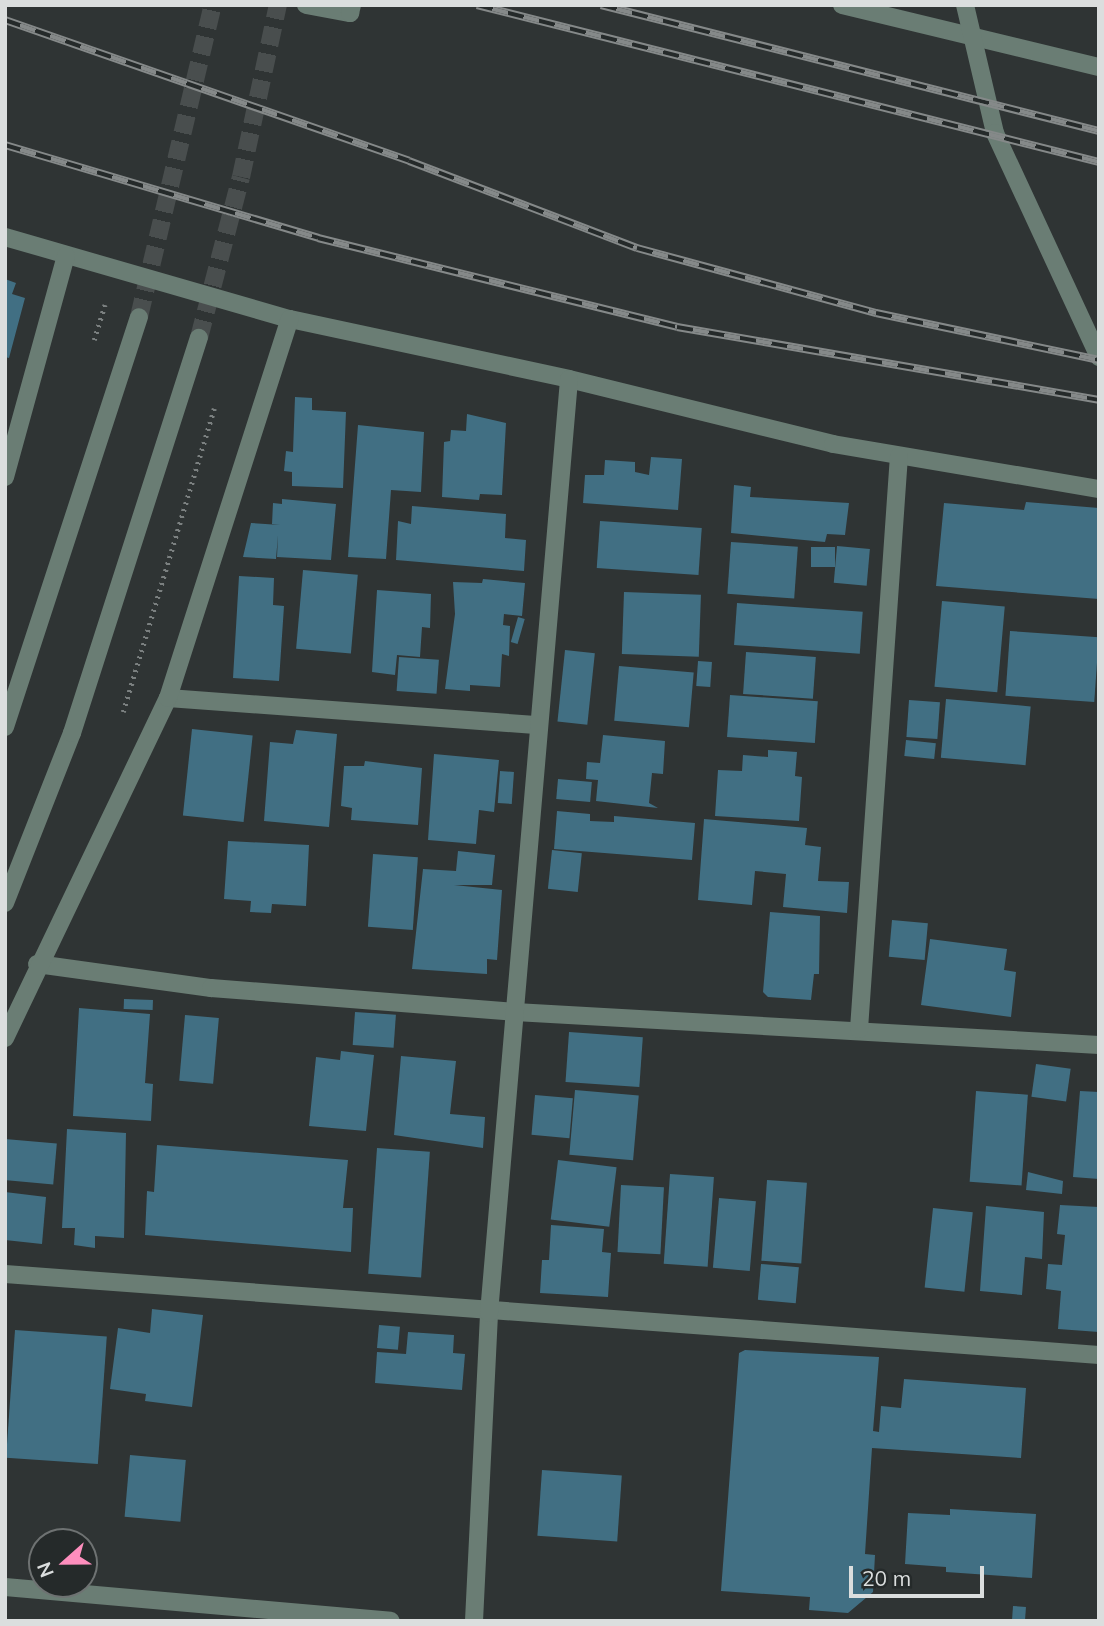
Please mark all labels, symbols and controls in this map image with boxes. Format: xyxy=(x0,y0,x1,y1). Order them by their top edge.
north arrow xyxy=(28,1528,98,1598)
scale bar xyxy=(852,1552,987,1596)
text: N xyxy=(31,1559,59,1581)
text: 20 m xyxy=(862,1565,911,1591)

